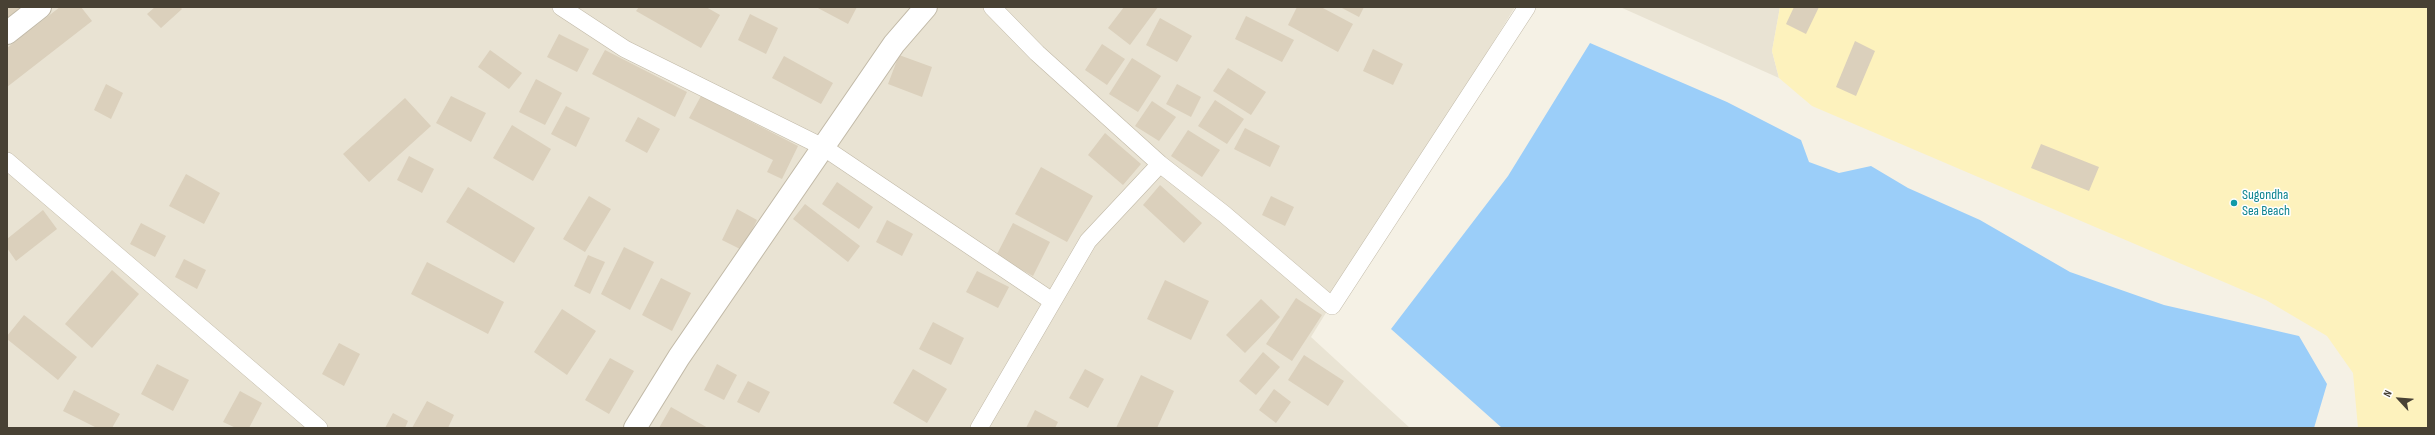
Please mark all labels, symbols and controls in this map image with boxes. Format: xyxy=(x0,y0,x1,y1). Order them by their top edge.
place label: Sugondha Sea Beach xyxy=(2242,187,2290,220)
marker: Sugondha Sea Beach xyxy=(2229,198,2239,208)
north arrow xyxy=(2379,379,2419,419)
text: N xyxy=(2381,388,2395,399)

